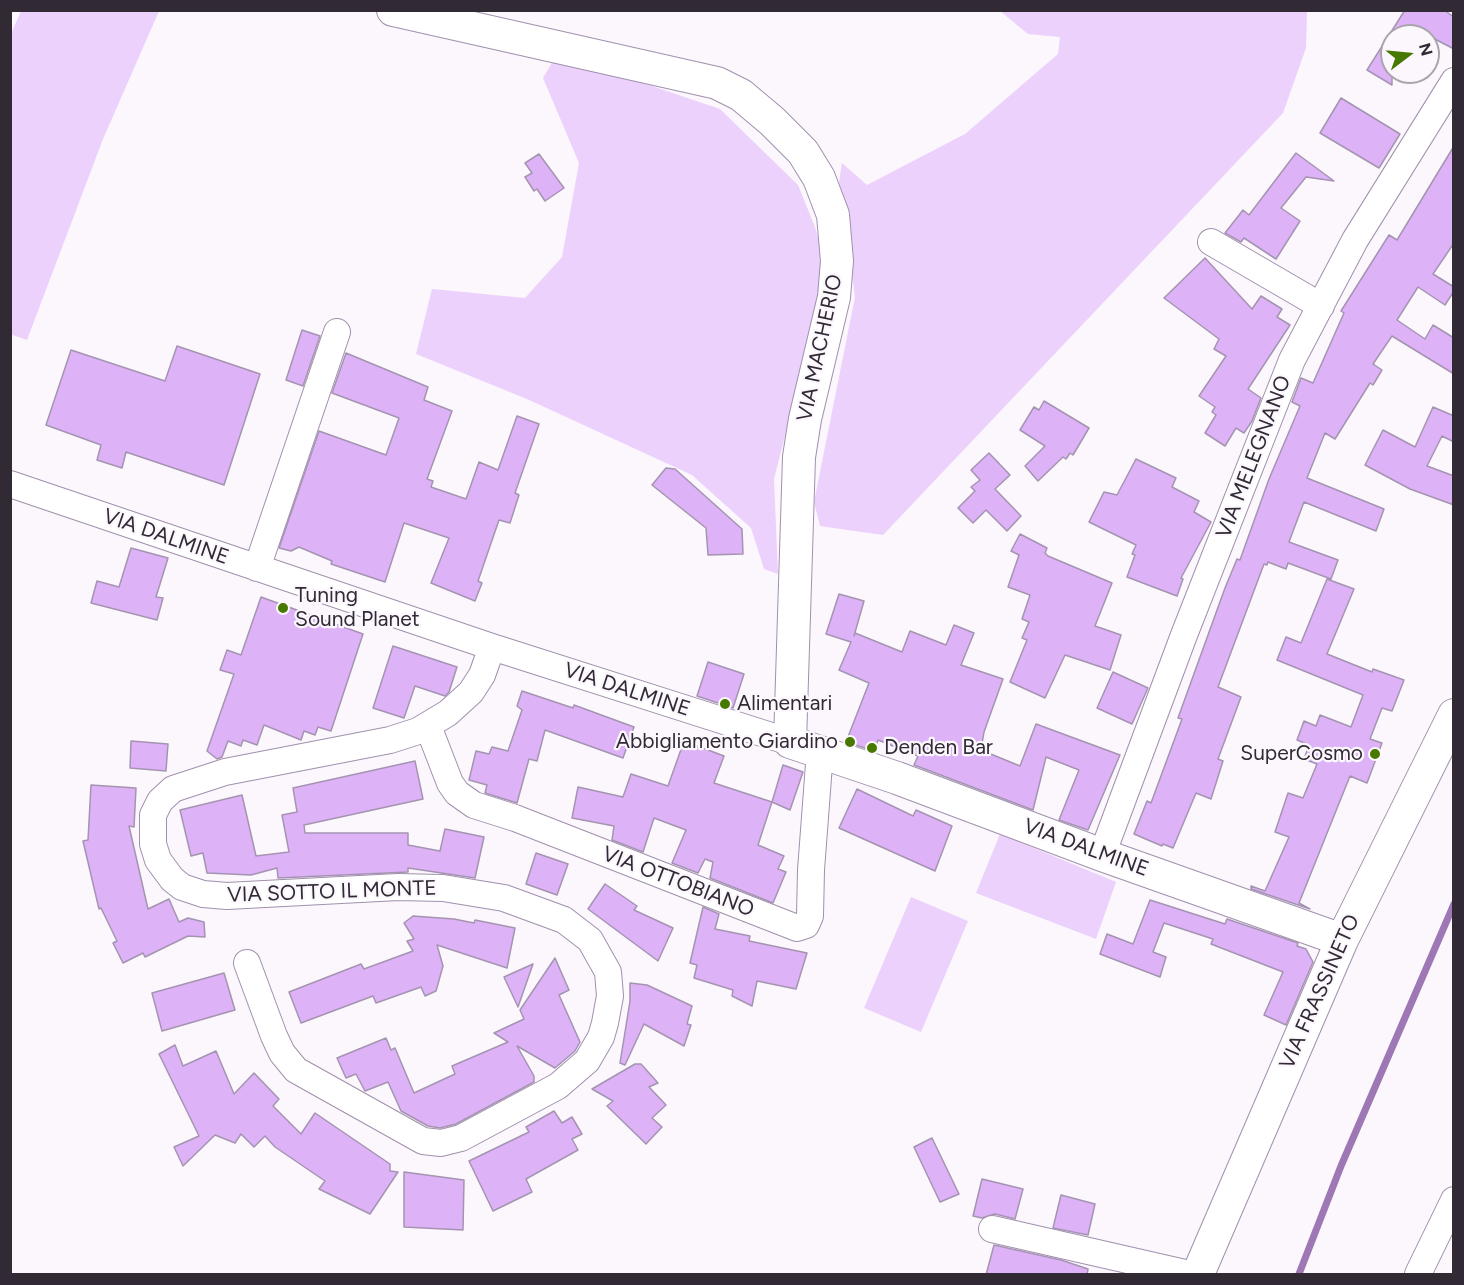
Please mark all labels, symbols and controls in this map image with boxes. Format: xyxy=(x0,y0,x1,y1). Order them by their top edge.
north arrow xyxy=(1380,24,1440,84)
text: N xyxy=(1415,41,1437,58)
street label: VIA MACHERIO xyxy=(792,272,848,424)
street label: VIA MELEGNANO xyxy=(1211,372,1297,542)
street label: VIA DALMINE xyxy=(100,504,232,570)
place label: Tuning Sound Planet xyxy=(295,583,420,633)
marker: Tuning Sound Planet xyxy=(276,601,290,615)
street label: VIA DALMINE xyxy=(561,658,693,722)
place label: Alimentari xyxy=(737,691,832,717)
marker: Alimentari xyxy=(718,697,732,711)
place label: Abbigliamento Giardino xyxy=(616,729,838,755)
marker: Abbigliamento Giardino xyxy=(843,735,857,749)
place label: Denden Bar xyxy=(884,735,993,761)
marker: Denden Bar xyxy=(865,741,879,755)
place label: SuperCosmo xyxy=(1240,741,1363,767)
marker: SuperCosmo xyxy=(1368,747,1382,761)
street label: VIA DALMINE xyxy=(1020,814,1152,882)
street label: VIA OTTOBIANO xyxy=(599,841,757,923)
street label: VIA SOTTO IL MONTE xyxy=(227,876,437,908)
street label: VIA FRASSINETO xyxy=(1275,911,1365,1073)

